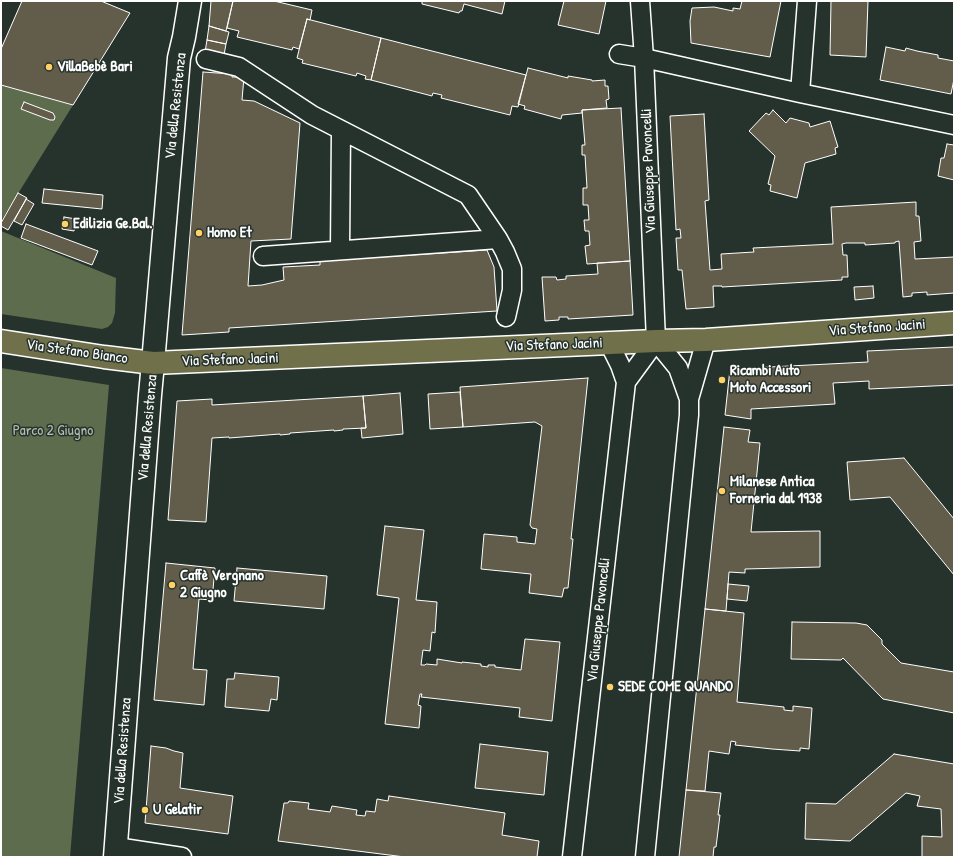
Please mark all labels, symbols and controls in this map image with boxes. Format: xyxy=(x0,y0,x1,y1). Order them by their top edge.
street label: Via della Resistenza xyxy=(161,52,191,160)
place label: VillaBebè Bari xyxy=(57,58,133,76)
marker: VillaBebè Bari xyxy=(44,62,54,72)
street label: Via Giuseppe Pavoncelli xyxy=(638,108,660,234)
place label: Edilizia Ge.Bal. xyxy=(73,215,152,233)
marker: Edilizia Ge.Bal. xyxy=(60,219,70,229)
place label: Homo Et xyxy=(207,224,252,242)
marker: Homo Et xyxy=(194,228,204,238)
street label: Via Stefano Jacini xyxy=(828,316,926,340)
street label: Via Stefano Jacini xyxy=(505,334,603,356)
street label: Via Stefano Bianco xyxy=(25,336,129,368)
street label: Via Stefano Jacini xyxy=(181,349,279,371)
place label: Ricambi Auto Moto Accessori xyxy=(730,362,811,397)
street label: Via della Resistenza xyxy=(134,374,162,482)
marker: Ricambi Auto Moto Accessori xyxy=(717,375,727,385)
park label: Parco 2 Giugno xyxy=(13,422,93,440)
place label: Milanese Antica Forneria dal 1938 xyxy=(730,473,822,508)
marker: Milanese Antica Forneria dal 1938 xyxy=(717,486,727,496)
street label: Via Giuseppe Pavoncelli xyxy=(584,557,614,683)
place label: Caffè Vergnano 2 Giugno xyxy=(180,567,264,602)
marker: Caffè Vergnano 2 Giugno xyxy=(167,580,177,590)
place label: SEDE COME QUANDO xyxy=(618,678,733,696)
marker: SEDE COME QUANDO xyxy=(605,682,615,692)
street label: Via della Resistenza xyxy=(110,697,136,805)
place label: U Gelatir xyxy=(153,801,202,819)
marker: U Gelatir xyxy=(140,805,150,815)

